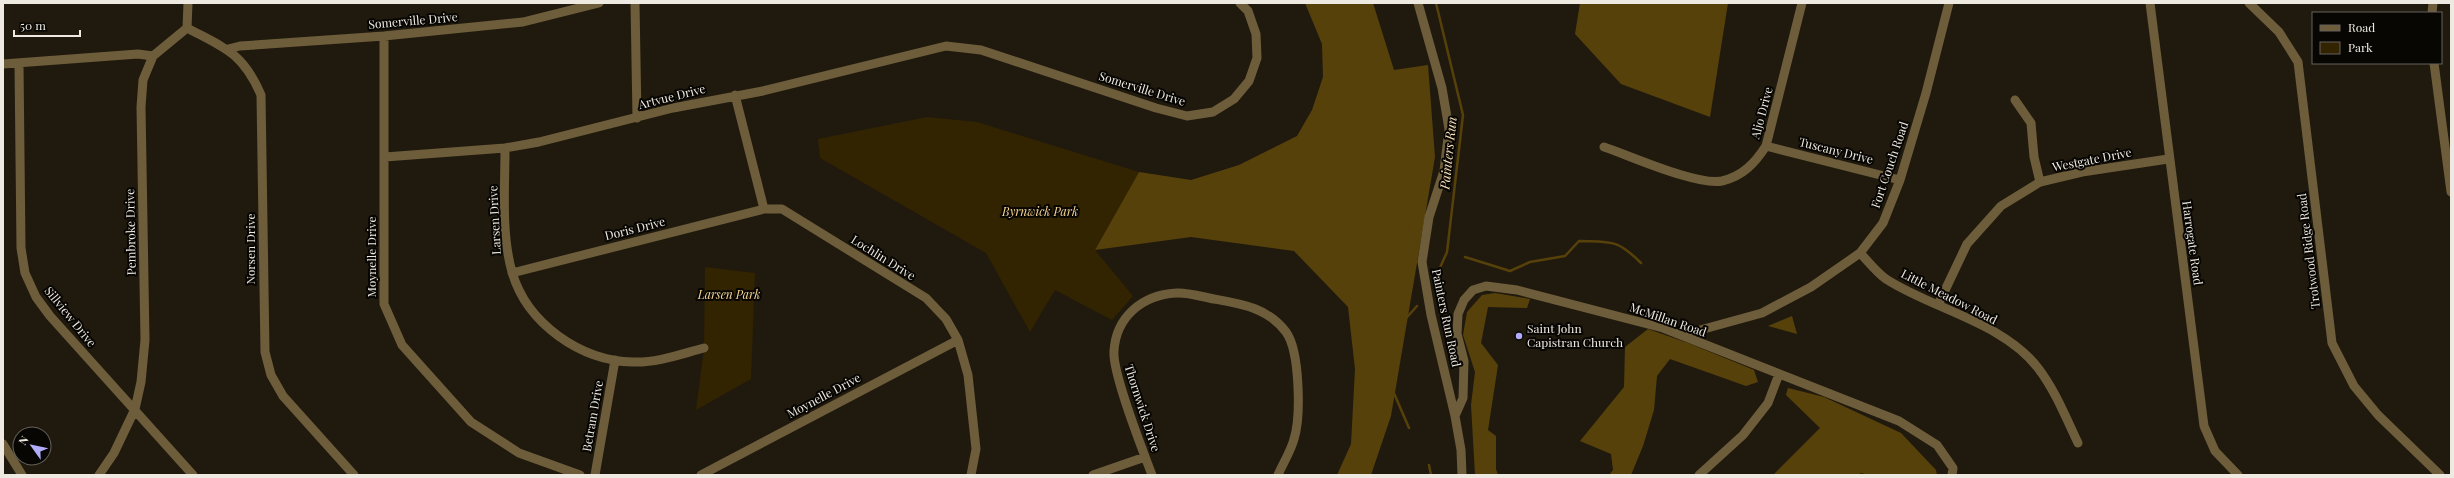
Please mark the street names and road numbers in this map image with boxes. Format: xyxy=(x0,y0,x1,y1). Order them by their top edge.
street label: Somerville Drive xyxy=(368,8,458,32)
street label: Somerville Drive xyxy=(1097,67,1188,109)
street label: Artvue Drive xyxy=(636,80,707,112)
street label: Aljo Drive xyxy=(1746,85,1776,141)
street label: Fort Couch Road xyxy=(1867,119,1911,210)
street label: Tuscany Drive xyxy=(1797,133,1875,167)
street label: Westgate Drive xyxy=(2050,144,2133,175)
street label: Larsen Drive xyxy=(484,185,504,255)
street label: Pembroke Drive xyxy=(121,189,139,275)
street label: Trotwood Ridge Road xyxy=(2293,192,2323,310)
street label: Harrogate Road xyxy=(2179,200,2207,286)
street label: Norsen Drive xyxy=(242,213,258,285)
street label: Doris Drive xyxy=(603,213,667,243)
street label: Moynelle Drive xyxy=(363,216,379,298)
street label: Lochlin Drive xyxy=(848,231,919,283)
street label: Little Meadow Road xyxy=(1899,265,2000,327)
street label: Painters Run Road xyxy=(1429,267,1465,368)
street label: Sillview Drive xyxy=(41,283,100,350)
street label: McMillan Road xyxy=(1628,298,1709,340)
street label: Thornwick Drive xyxy=(1121,362,1165,453)
street label: Moynelle Drive xyxy=(784,369,863,421)
street label: Betram Drive xyxy=(578,379,606,453)

